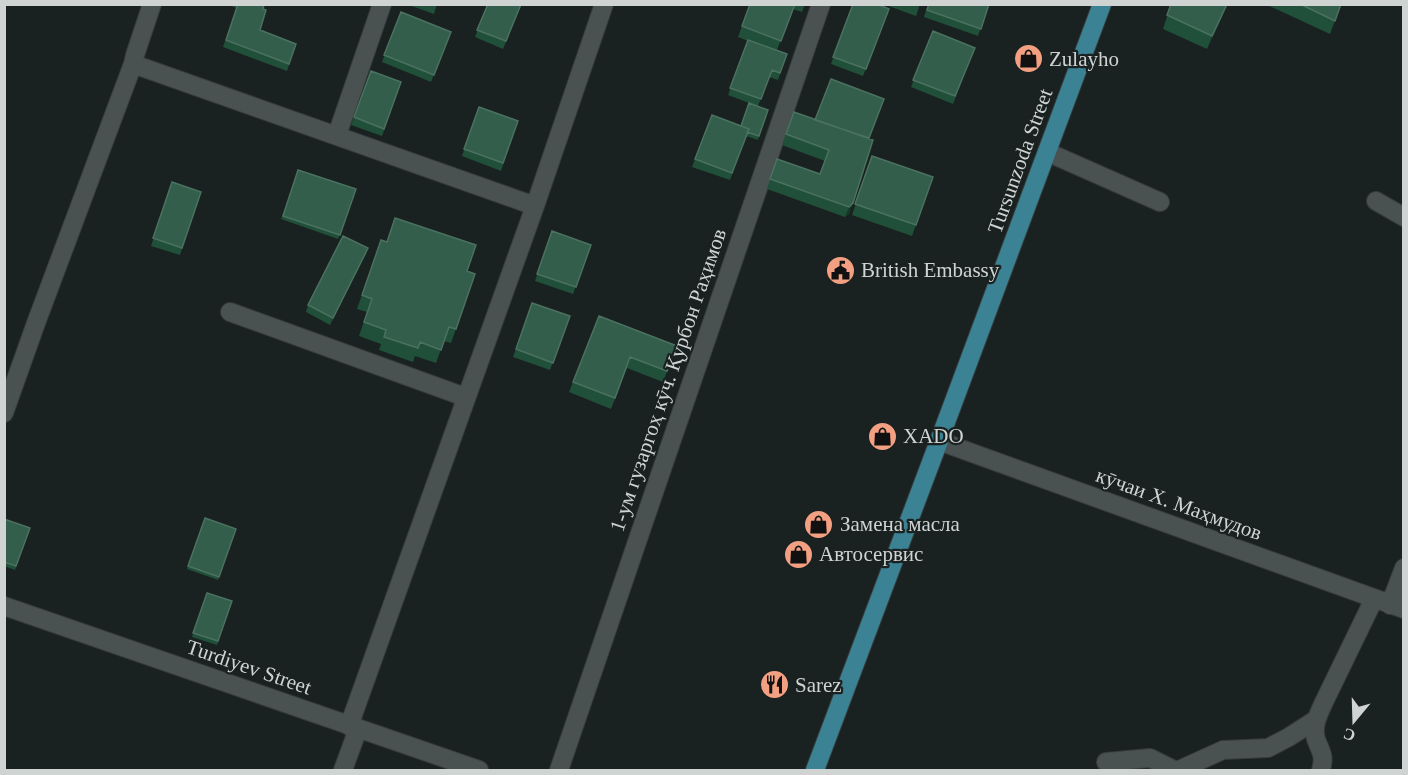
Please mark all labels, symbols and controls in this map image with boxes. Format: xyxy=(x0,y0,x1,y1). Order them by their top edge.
shop icon: Zulayho xyxy=(1012,43,1044,75)
place label: Zulayho xyxy=(1049,47,1119,71)
street label: Tursunzoda Street xyxy=(983,85,1057,237)
street label: 1-ум гузаргоҳ кӯч. Қурбон Раҳимов xyxy=(605,225,731,535)
public building icon: British Embassy xyxy=(824,254,856,286)
place label: British Embassy xyxy=(861,258,1000,282)
shop icon: XADO xyxy=(866,420,898,452)
place label: XADO xyxy=(903,424,964,448)
street label: кӯчаи Х. Маҳмудов xyxy=(1093,463,1265,545)
shop icon: Замена масла xyxy=(803,508,835,540)
place label: Замена масла xyxy=(840,512,961,536)
shop icon: Автосервис xyxy=(782,538,814,570)
place label: Автосервис xyxy=(819,542,923,566)
street label: Turdiyev Street xyxy=(183,634,315,700)
restaurant icon: Sarez xyxy=(758,669,790,701)
place label: Sarez xyxy=(795,673,842,697)
north arrow xyxy=(1324,691,1384,751)
text: С xyxy=(1341,725,1358,745)

